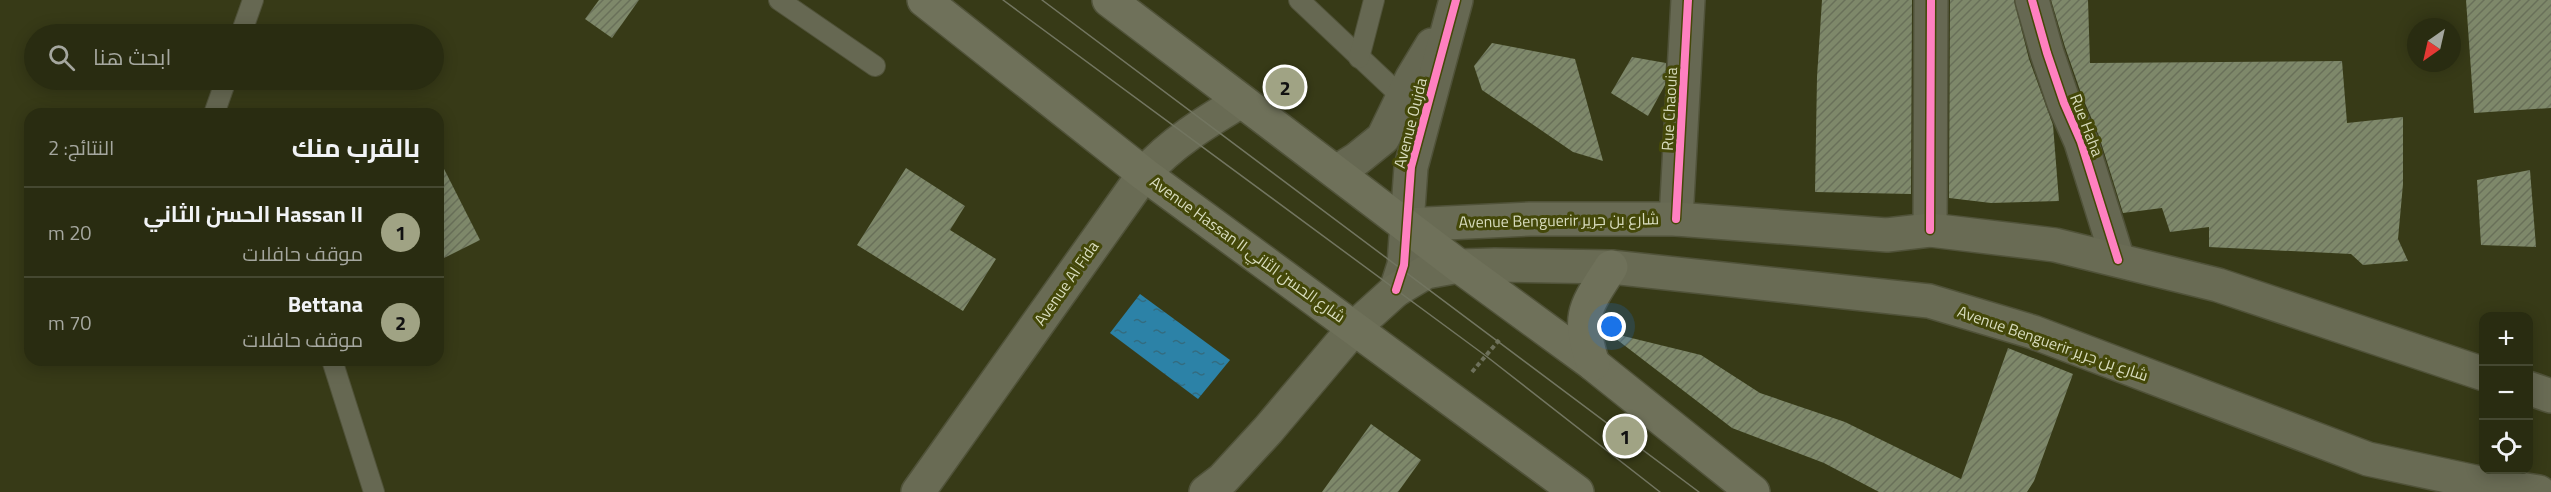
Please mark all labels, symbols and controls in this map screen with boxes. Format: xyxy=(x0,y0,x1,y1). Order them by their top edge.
north arrow xyxy=(2407,18,2461,72)
search box xyxy=(24,24,444,90)
text: ابحث هنا xyxy=(93,40,171,74)
icon: search xyxy=(45,41,78,74)
pin: 2 xyxy=(1266,64,1304,110)
street label: Rue Chaouia xyxy=(1655,67,1683,151)
street label: Avenue Oujda xyxy=(1387,75,1433,171)
street label: Rue Haha xyxy=(2064,90,2110,160)
text: بالقرب منك xyxy=(292,128,420,167)
text: النتائج: 2 xyxy=(48,132,114,163)
street label: Avenue Hassan II شارع الحسن الثاني xyxy=(1144,170,1351,330)
text: Hassan II الحسن الثاني xyxy=(143,197,363,231)
street label: Avenue Benguerir شارع بن جرير xyxy=(1459,206,1659,234)
text: 20 m xyxy=(48,217,92,248)
text: 1 xyxy=(395,217,406,248)
street label: Avenue Al Fida xyxy=(1028,236,1104,330)
text: موقف حافلات xyxy=(243,238,363,269)
text: Bettana xyxy=(288,287,363,321)
street label: Avenue Benguerir شارع بن جرير xyxy=(1954,299,2152,387)
text: 70 m xyxy=(48,307,92,338)
text: 2 xyxy=(395,307,406,338)
your location xyxy=(1597,312,1626,341)
map controls xyxy=(2479,312,2533,474)
button: + xyxy=(2479,312,2533,366)
text: موقف حافلات xyxy=(243,324,363,355)
button: − xyxy=(2479,366,2533,420)
pin: 1 xyxy=(1606,414,1644,458)
button: locate xyxy=(2479,420,2533,474)

